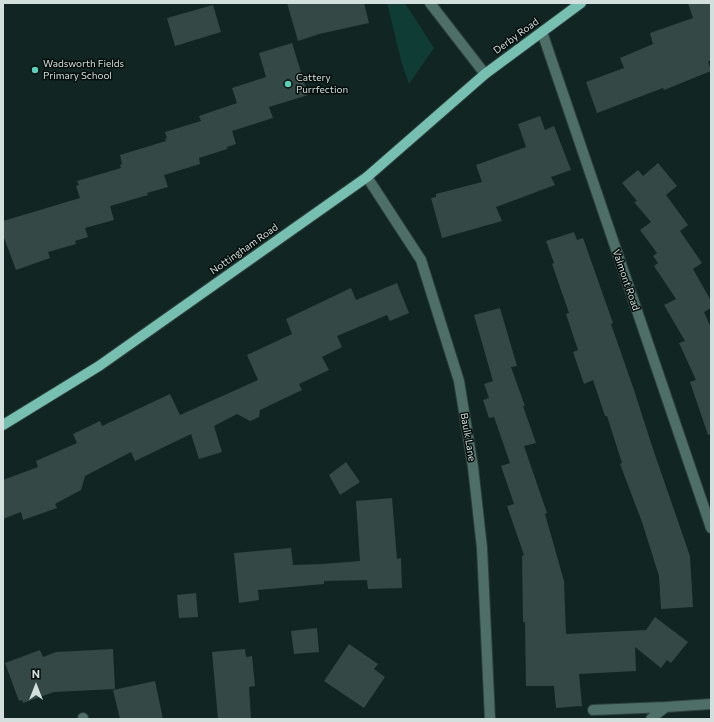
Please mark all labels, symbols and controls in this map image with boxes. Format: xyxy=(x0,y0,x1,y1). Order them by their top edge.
street label: Derby Road xyxy=(491,16,541,56)
place label: Wadsworth Fields Primary School xyxy=(43,58,124,82)
marker: Wadsworth Fields Primary School xyxy=(30,65,40,75)
place label: Cattery Purrfection xyxy=(296,72,348,96)
marker: Cattery Purrfection xyxy=(283,79,293,89)
street label: Nottingham Road xyxy=(208,221,280,277)
street label: Valmont Road xyxy=(610,248,642,312)
street label: Baulk Lane xyxy=(458,412,478,462)
north arrow xyxy=(16,666,56,706)
text: N xyxy=(32,667,40,680)

